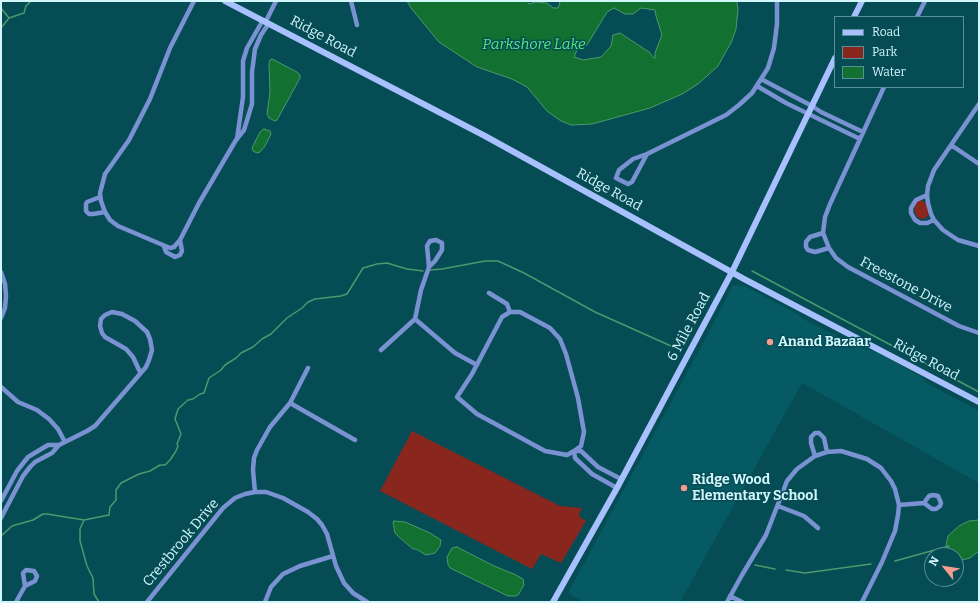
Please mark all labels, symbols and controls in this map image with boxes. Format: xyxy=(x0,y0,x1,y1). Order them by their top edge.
street label: Ridge Road xyxy=(287,13,359,61)
legend xyxy=(834,16,964,88)
text: Road xyxy=(872,25,900,39)
water label: Parkshore Lake xyxy=(482,36,586,54)
text: Park xyxy=(872,45,897,59)
text: Water xyxy=(872,65,906,79)
street label: Ridge Road xyxy=(573,165,645,215)
street label: Freestone Drive xyxy=(857,254,955,316)
street label: 6 Mile Road xyxy=(664,290,714,364)
place label: Anand Bazaar xyxy=(778,334,871,350)
street label: Ridge Road xyxy=(890,336,962,384)
marker: Anand Bazaar xyxy=(765,337,775,347)
place label: Ridge Wood Elementary School xyxy=(692,472,818,504)
marker: Ridge Wood Elementary School xyxy=(679,483,689,493)
street label: Crestbrook Drive xyxy=(140,496,222,590)
north arrow xyxy=(924,547,964,587)
text: N xyxy=(926,554,942,568)

